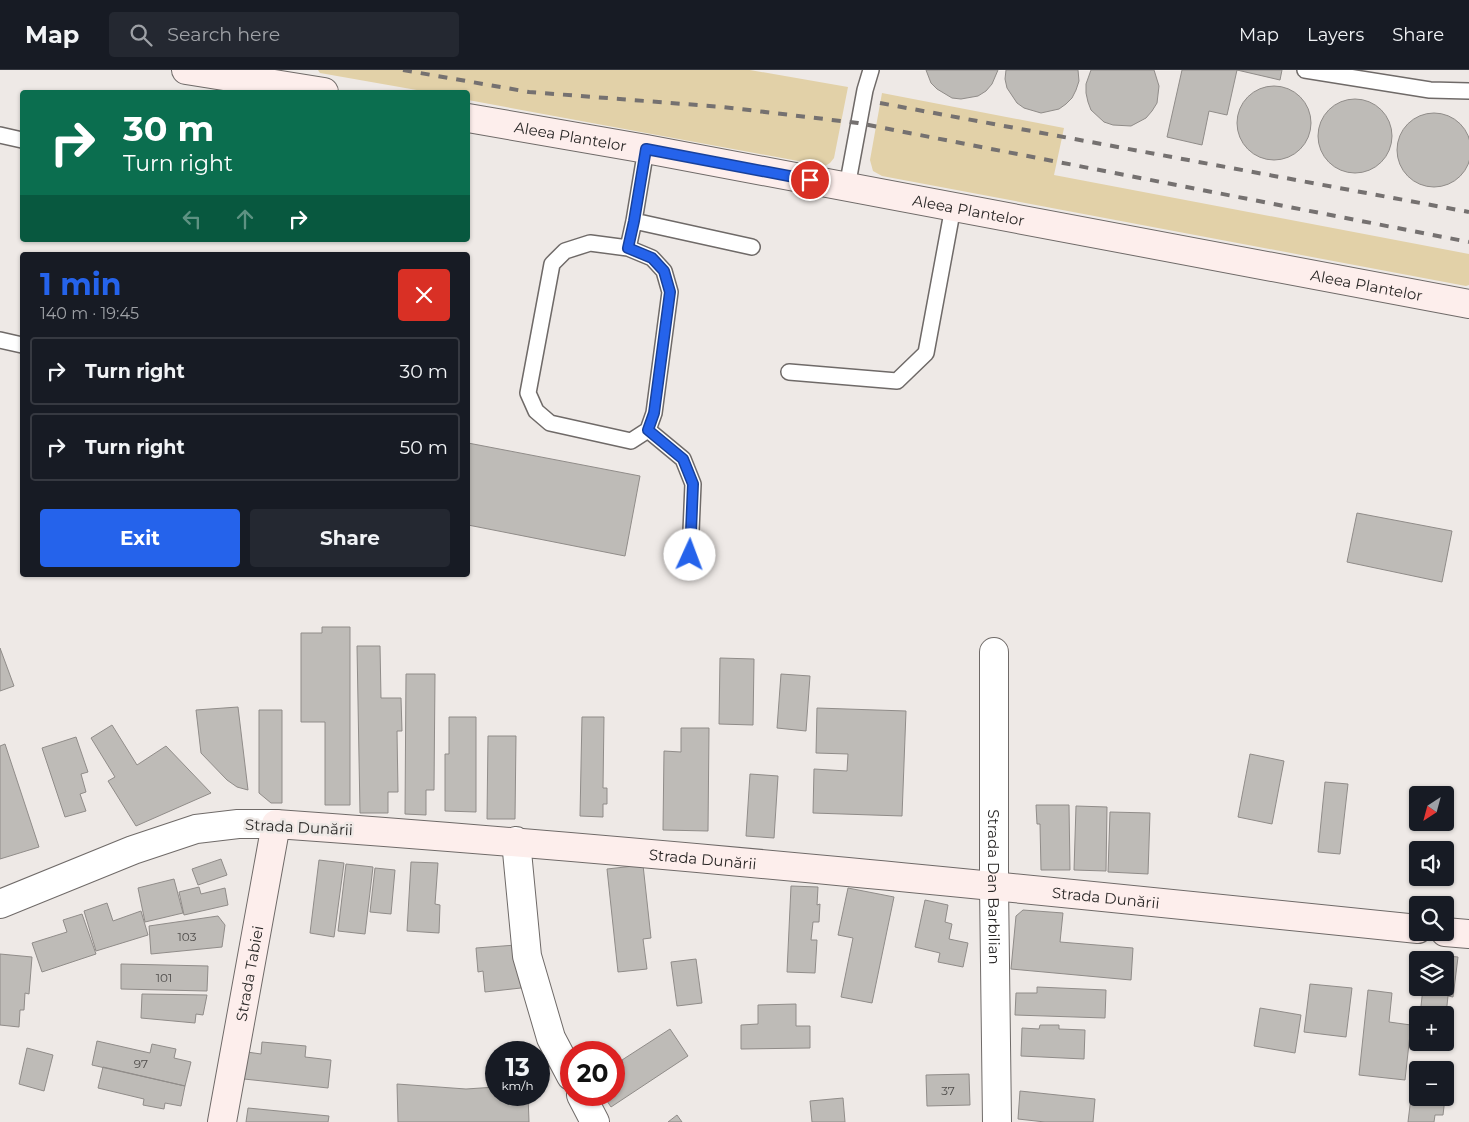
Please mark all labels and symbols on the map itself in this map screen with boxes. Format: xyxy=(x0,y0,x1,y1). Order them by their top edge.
street label: Aleea Plantelor xyxy=(513,117,628,155)
pin xyxy=(789,159,831,201)
street label: Aleea Plantelor xyxy=(911,190,1026,230)
street label: Aleea Plantelor xyxy=(1309,265,1424,305)
position arrow xyxy=(663,528,715,580)
north arrow xyxy=(1409,786,1454,831)
street label: Strada Dan Barbilian xyxy=(984,809,1005,965)
street label: Strada Dunării xyxy=(245,815,353,839)
street label: Strada Dunării xyxy=(648,844,757,873)
street label: Strada Dunării xyxy=(1051,882,1161,912)
street label: Strada Tabiei xyxy=(231,924,267,1023)
house number: 103 xyxy=(178,929,197,944)
house number: 101 xyxy=(156,970,172,985)
speed limit sign: 20 xyxy=(560,1041,625,1106)
house number: 97 xyxy=(134,1056,148,1071)
house number: 37 xyxy=(941,1083,955,1098)

